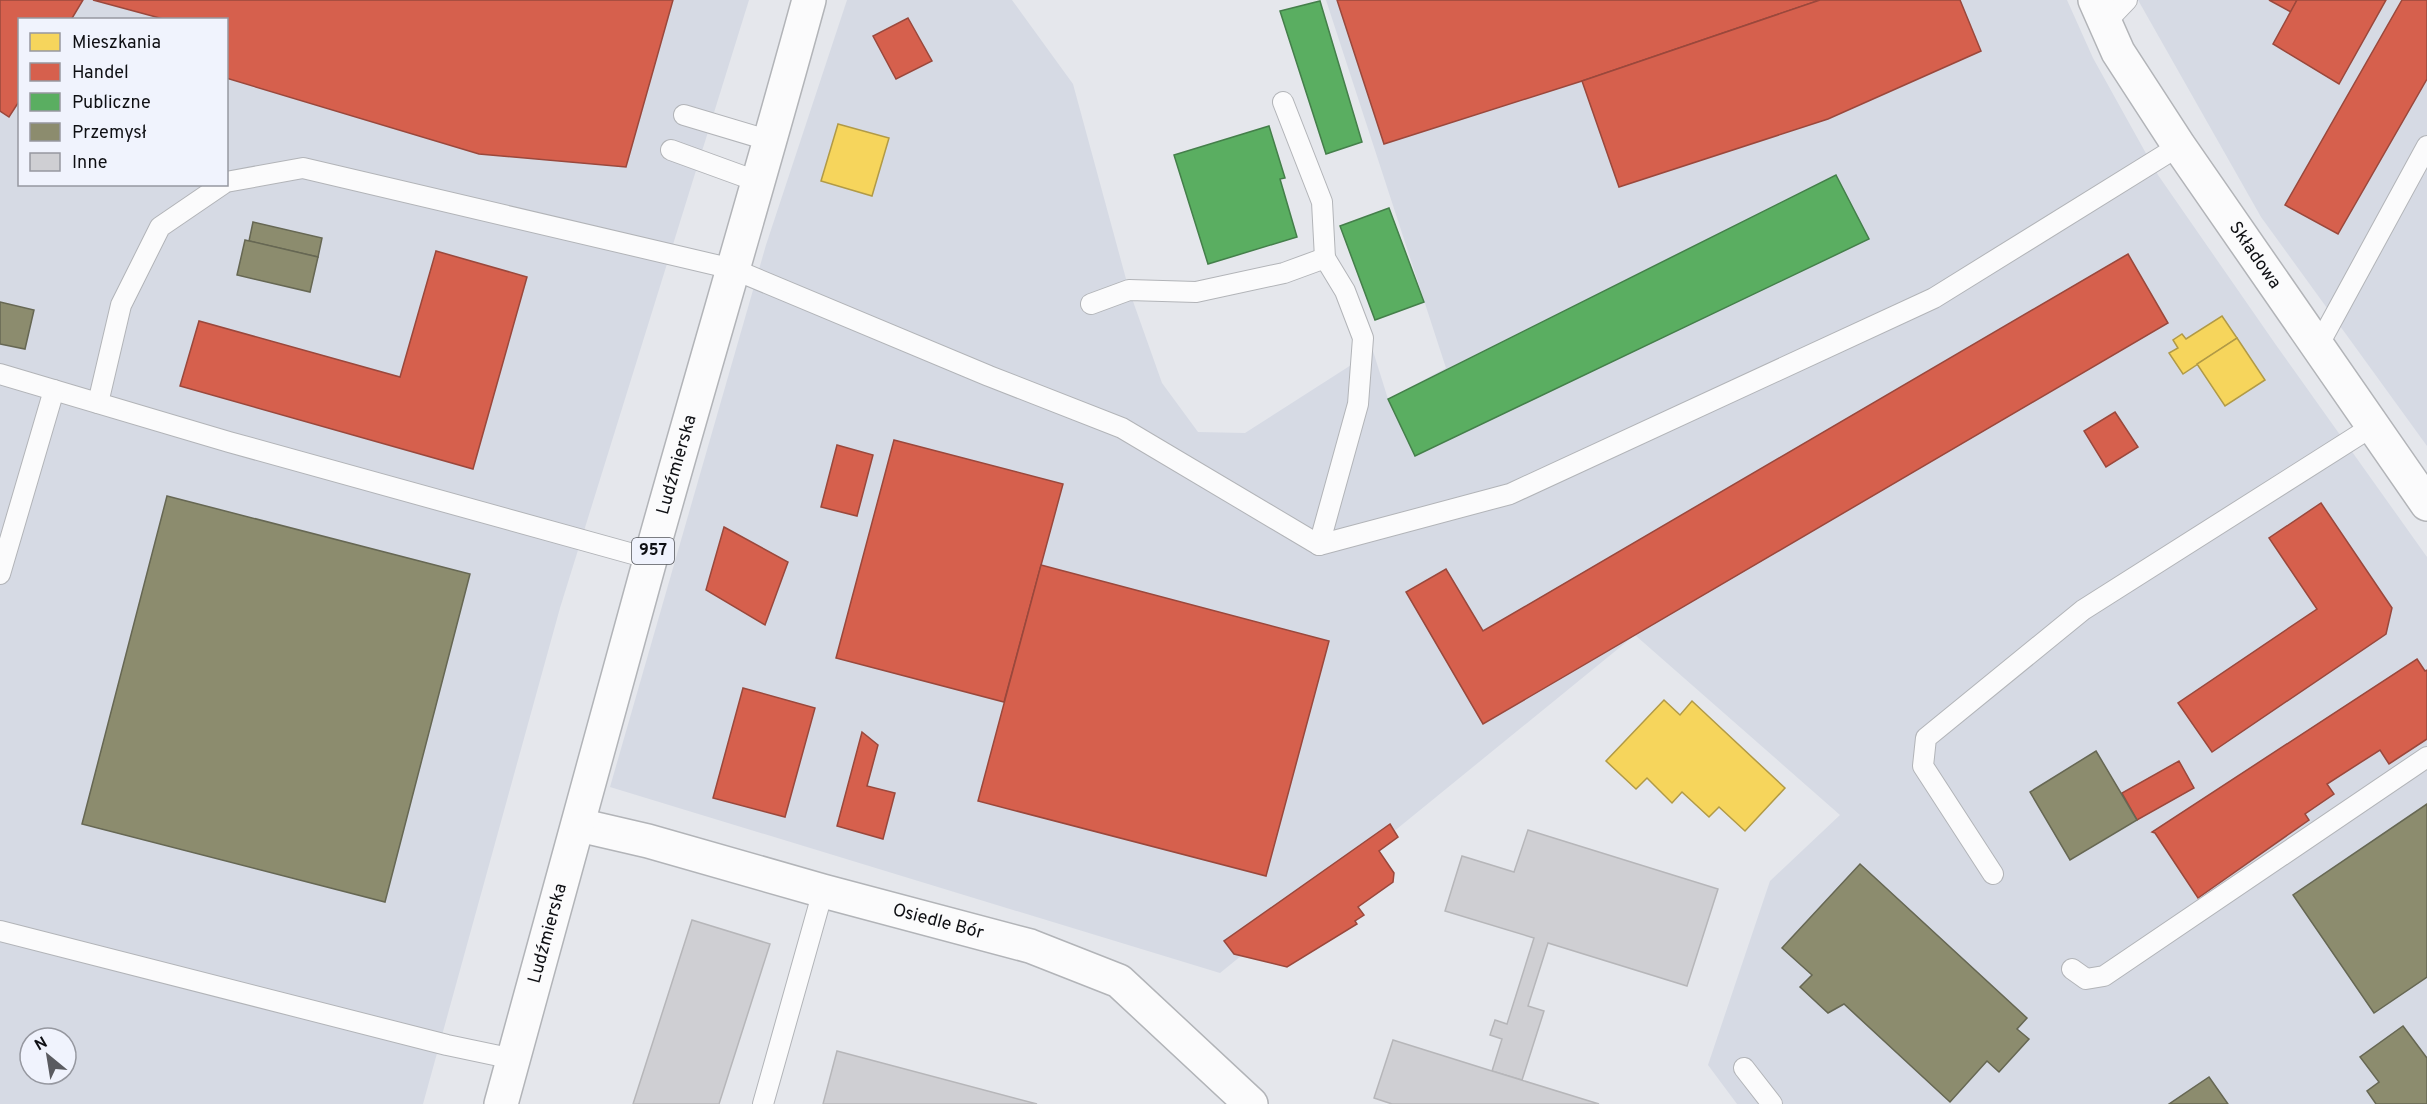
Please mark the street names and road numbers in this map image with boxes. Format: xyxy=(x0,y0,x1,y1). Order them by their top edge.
street label: Składowa xyxy=(2223,217,2286,294)
street label: Ludźmierska xyxy=(652,412,702,517)
road number: 957 xyxy=(632,538,674,564)
street label: Ludźmierska xyxy=(523,881,572,986)
street label: Osiedle Bór xyxy=(890,898,986,945)

